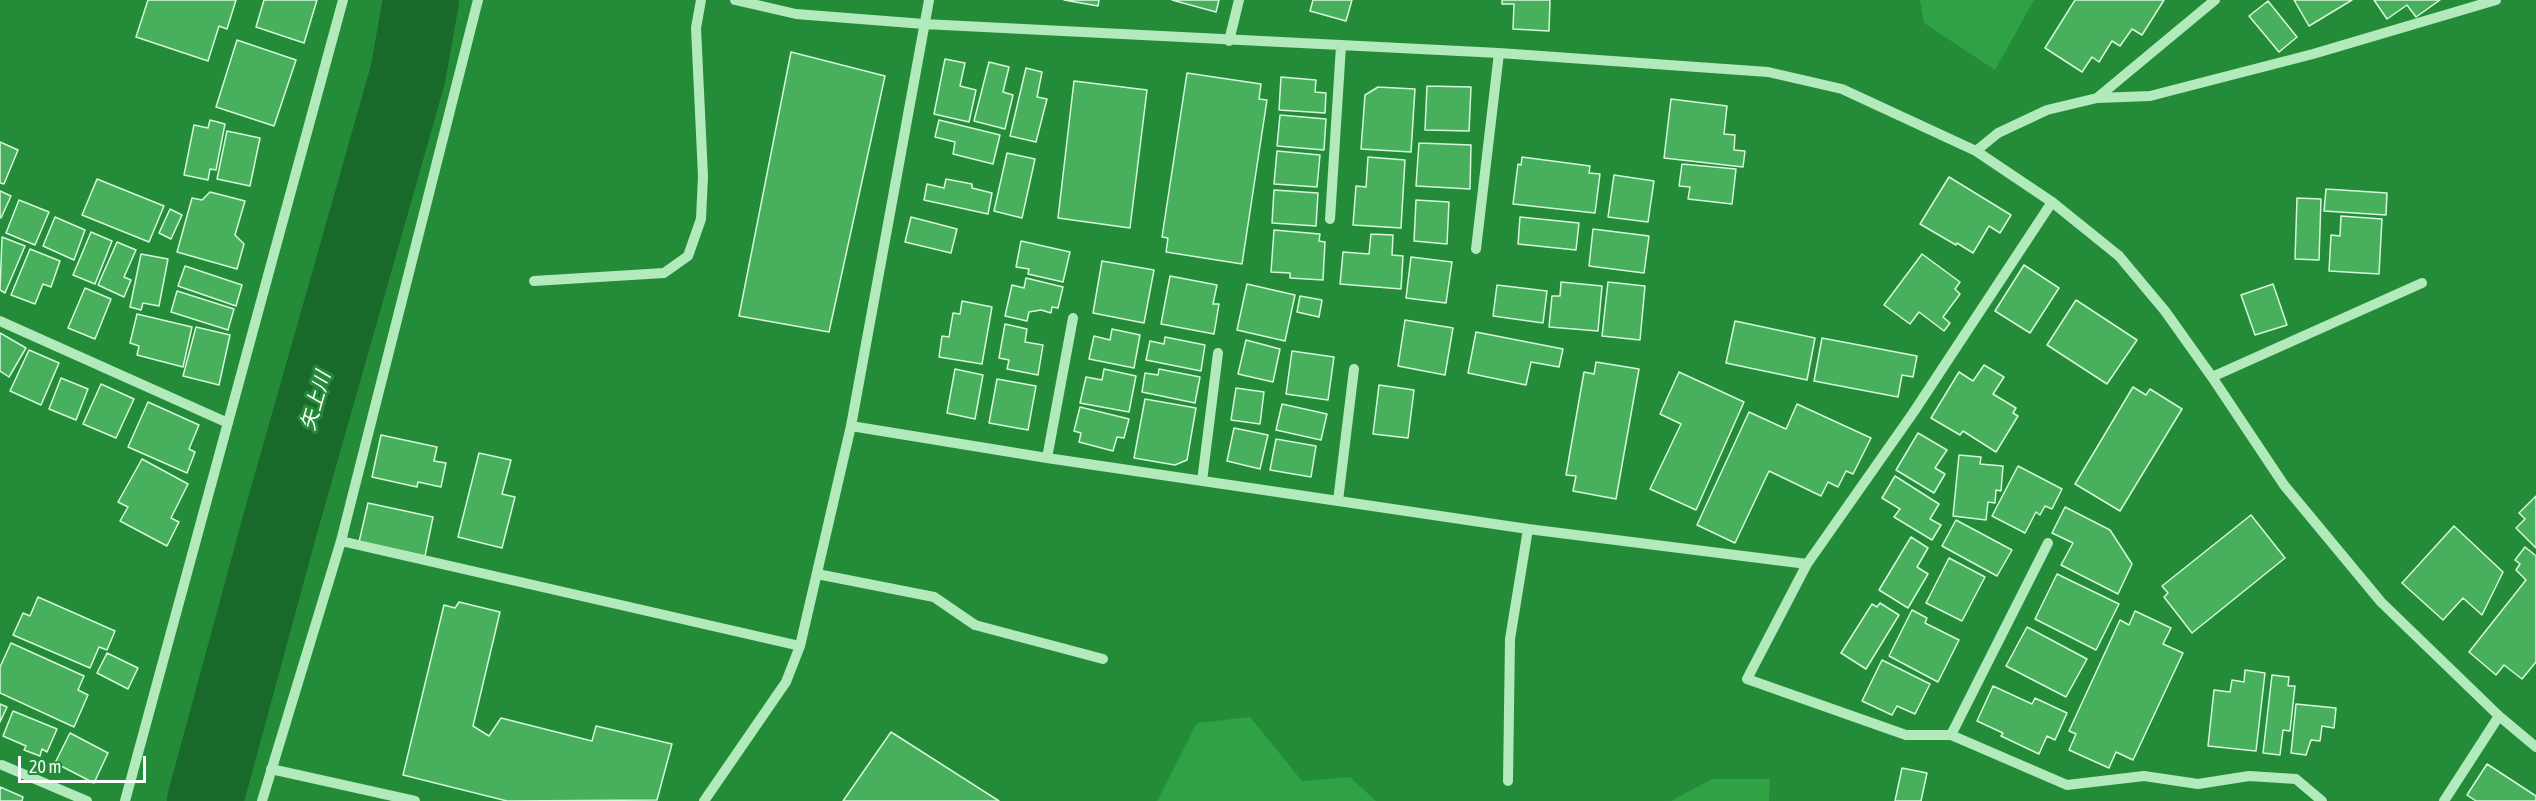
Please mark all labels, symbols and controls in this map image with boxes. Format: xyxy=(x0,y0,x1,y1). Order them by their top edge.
water label: 矢上川 xyxy=(296,369,336,433)
scale bar xyxy=(21,744,148,782)
text: 20 m xyxy=(29,756,61,777)

